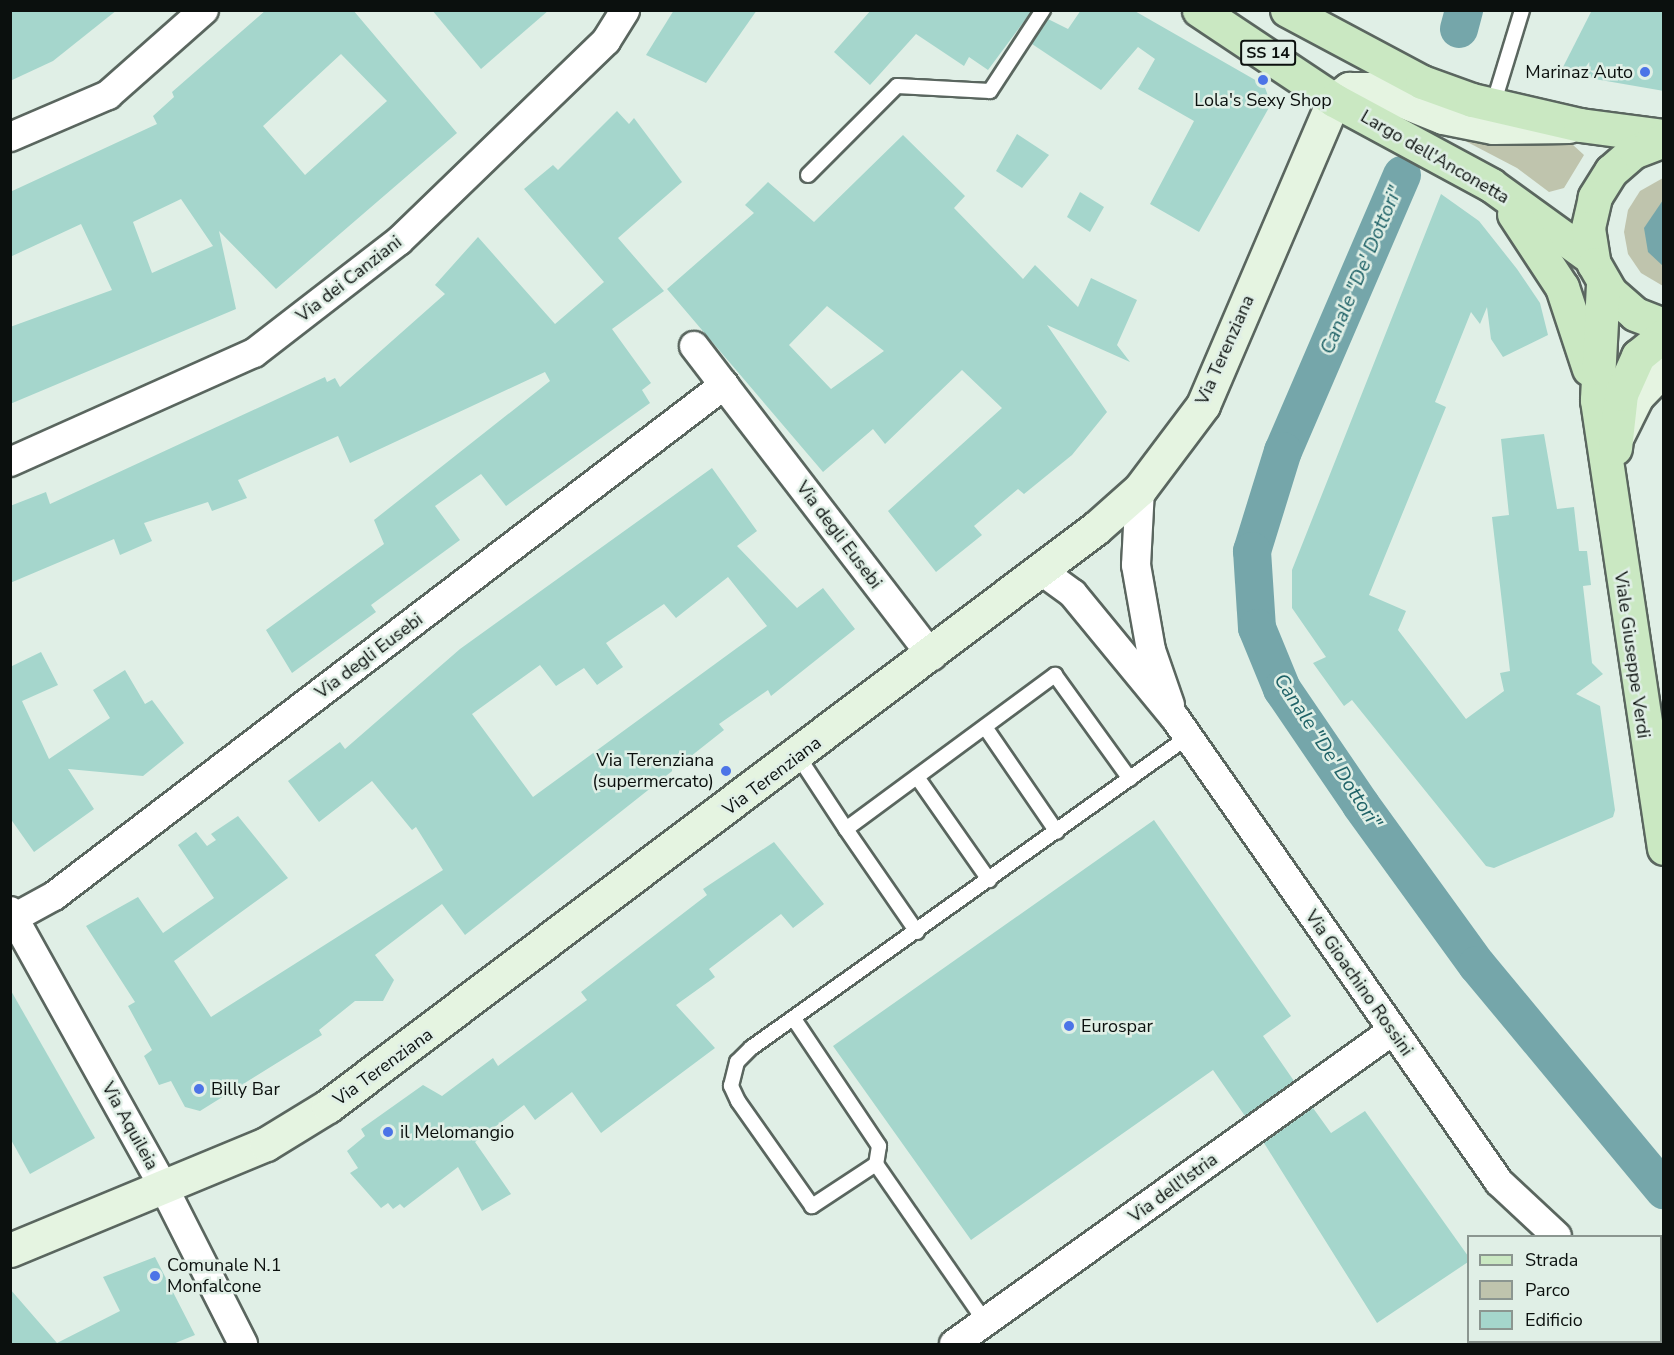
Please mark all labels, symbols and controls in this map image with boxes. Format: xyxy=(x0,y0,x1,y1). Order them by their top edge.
road number: SS 14 xyxy=(1240,40,1296,66)
place label: Marinaz Auto xyxy=(1525,61,1633,83)
marker: Marinaz Auto xyxy=(1638,65,1652,79)
marker: Lola's Sexy Shop xyxy=(1256,73,1270,87)
place label: Lola's Sexy Shop xyxy=(1194,89,1332,111)
street label: Largo dell'Anconetta xyxy=(1357,106,1513,208)
water label: Canale "De' Dottori" xyxy=(1315,182,1407,358)
street label: Via dei Canziani xyxy=(292,231,406,327)
street label: Via Terenziana xyxy=(1191,292,1259,408)
street label: Via degli Eusebi xyxy=(792,477,886,593)
street label: Viale Giuseppe Verdi xyxy=(1610,570,1654,740)
street label: Via degli Eusebi xyxy=(311,609,427,703)
water label: Canale "De' Dottori" xyxy=(1269,669,1387,833)
street label: Via Terenziana xyxy=(718,732,826,820)
place label: Via Terenziana (supermercato) xyxy=(592,750,714,792)
marker: Via Terenziana (supermercato) xyxy=(719,764,733,778)
street label: Via Gioachino Rossini xyxy=(1301,906,1417,1060)
place label: Eurospar xyxy=(1081,1015,1153,1037)
marker: Eurospar xyxy=(1062,1019,1076,1033)
street label: Via Terenziana xyxy=(329,1024,437,1110)
street label: Via Aquileia xyxy=(97,1078,163,1174)
place label: Billy Bar xyxy=(211,1078,280,1100)
marker: Billy Bar xyxy=(192,1082,206,1096)
place label: il Melomangio xyxy=(400,1121,514,1143)
marker: il Melomangio xyxy=(381,1125,395,1139)
street label: Via dell'Istria xyxy=(1124,1149,1222,1227)
legend xyxy=(1467,1235,1662,1343)
text: Strada xyxy=(1525,1248,1578,1272)
place label: Comunale N.1 Monfalcone xyxy=(167,1255,281,1298)
marker: Comunale N.1 Monfalcone xyxy=(148,1269,162,1283)
text: Parco xyxy=(1525,1278,1570,1302)
text: Edificio xyxy=(1525,1308,1583,1332)

